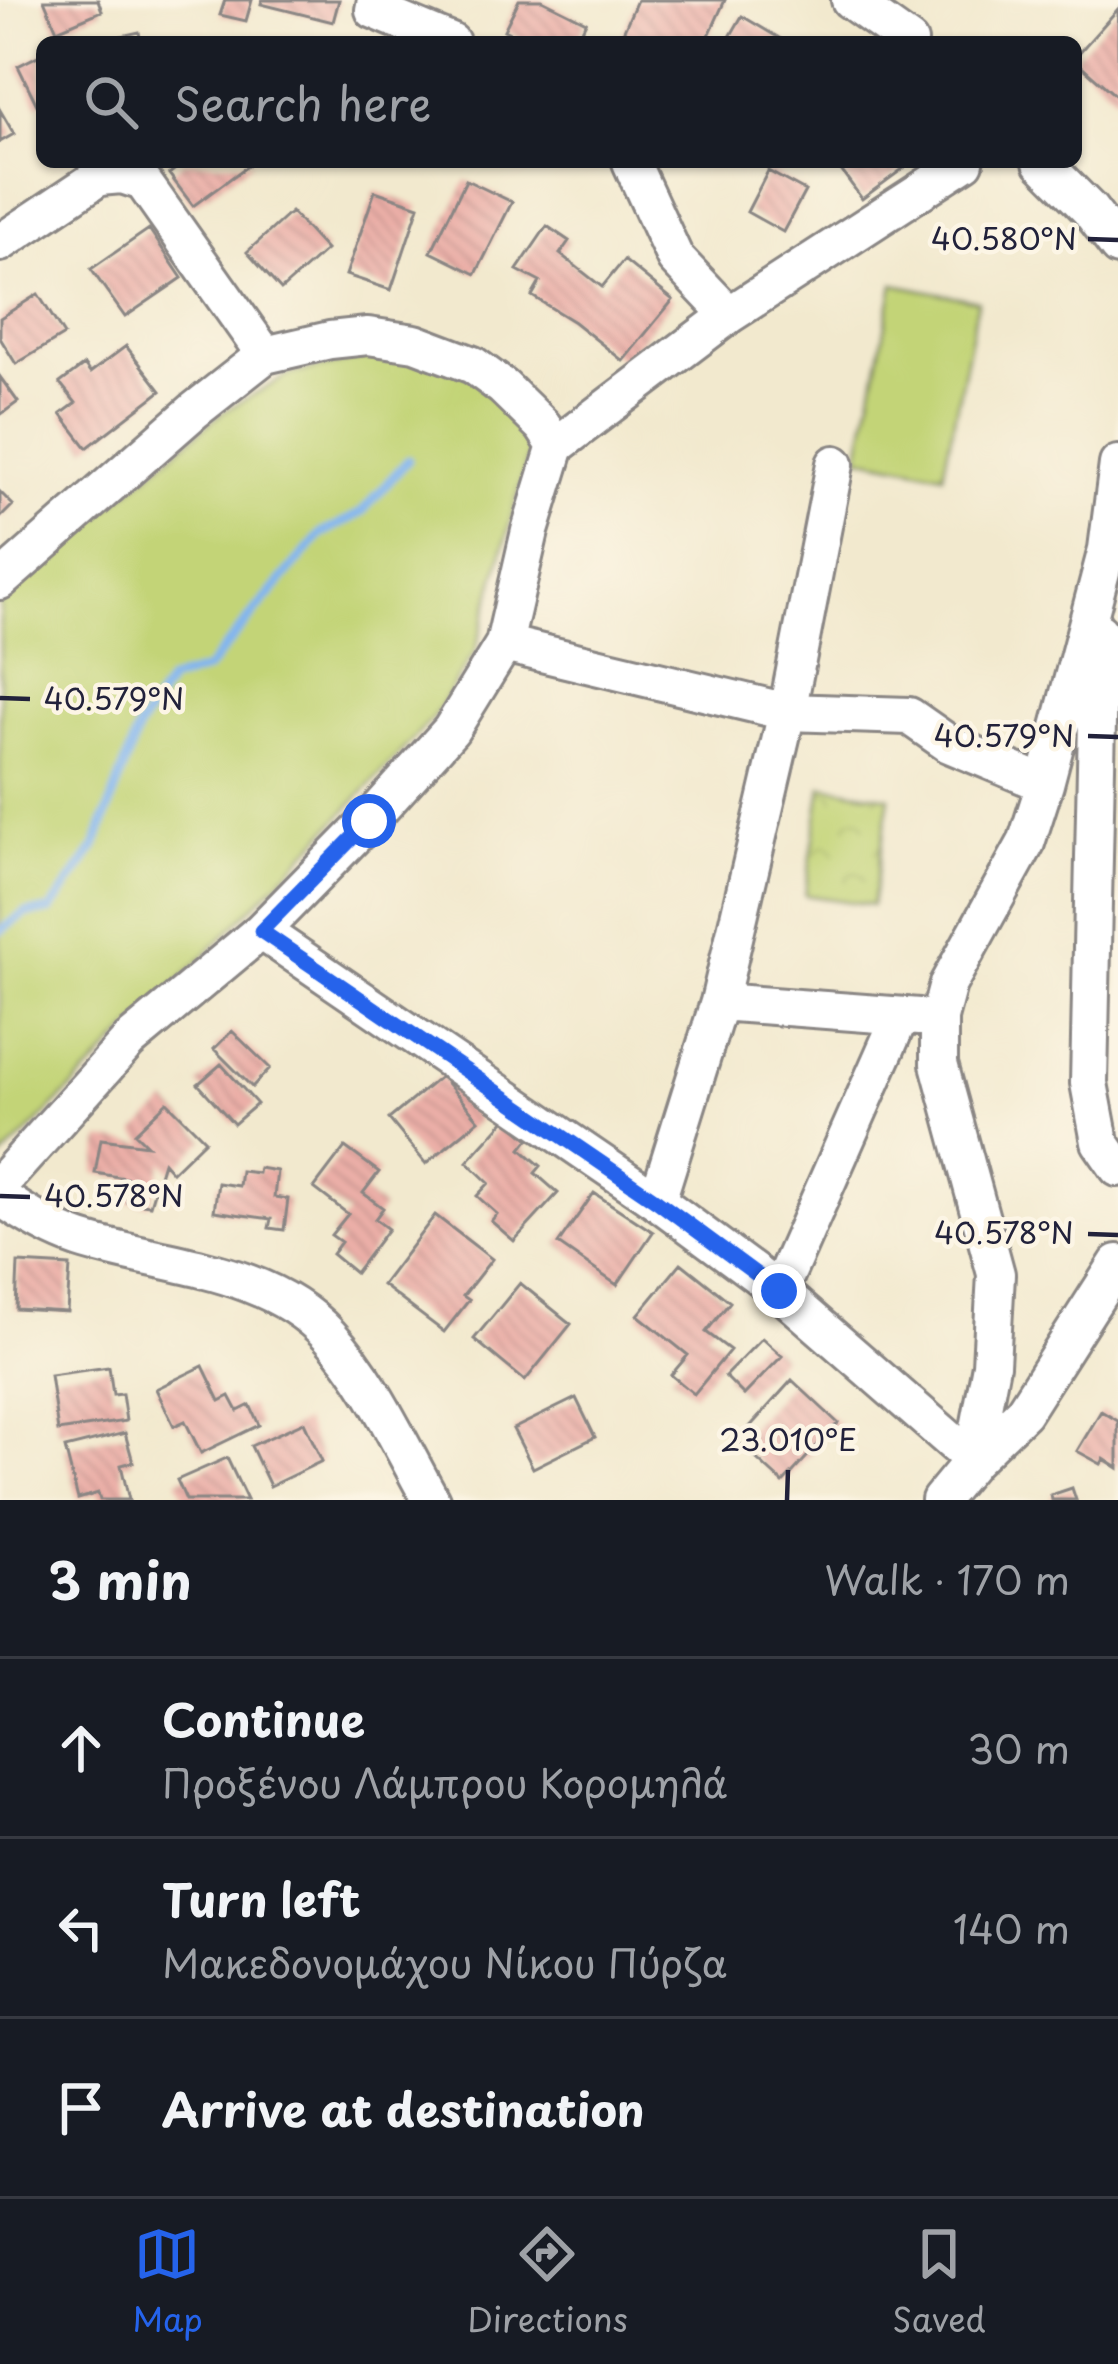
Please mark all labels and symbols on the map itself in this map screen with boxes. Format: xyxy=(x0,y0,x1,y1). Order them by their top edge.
text: 40.580°N xyxy=(931,215,1077,260)
text: 40.579°N xyxy=(44,675,184,720)
text: 40.579°N xyxy=(934,712,1074,757)
route start xyxy=(342,794,396,848)
text: 40.578°N xyxy=(44,1172,184,1217)
text: 40.578°N xyxy=(934,1209,1074,1254)
route end xyxy=(752,1264,806,1318)
text: 23.010°E xyxy=(719,1416,857,1461)

